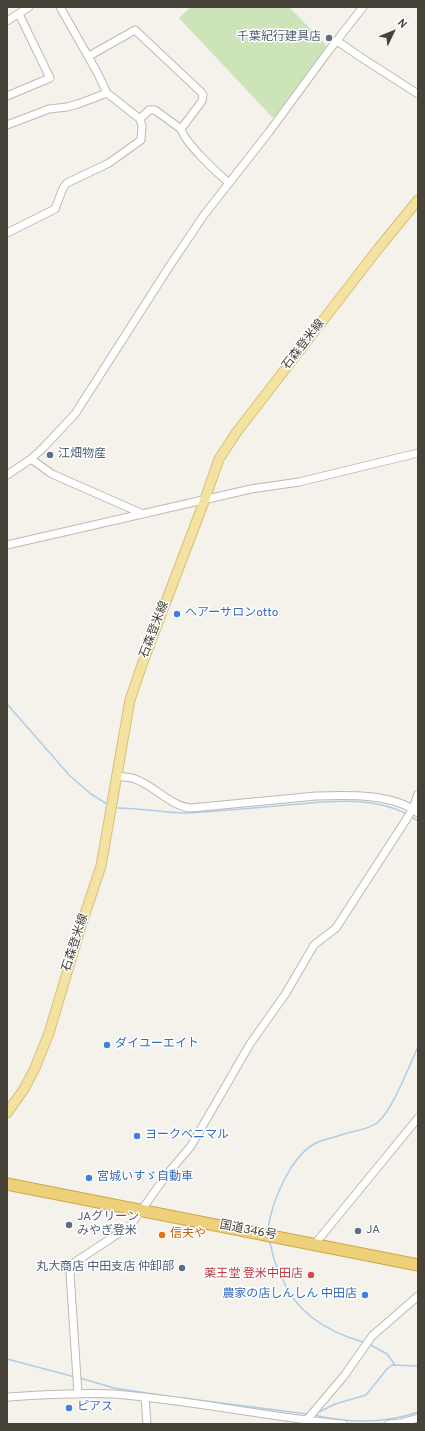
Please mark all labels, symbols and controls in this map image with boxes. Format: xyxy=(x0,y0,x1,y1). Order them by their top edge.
north arrow xyxy=(373,12,413,52)
text: N xyxy=(394,16,410,31)
place label: 千葉紀行建具店 xyxy=(237,31,321,45)
marker: 千葉紀行建具店 xyxy=(324,33,334,43)
street label: 石森登米線 xyxy=(280,317,328,373)
place label: 江畑物産 xyxy=(58,448,106,462)
marker: 江畑物産 xyxy=(45,450,55,460)
street label: 石森登米線 xyxy=(138,599,172,661)
place label: ヘアーサロンotto xyxy=(185,607,278,621)
marker: ヘアーサロンotto xyxy=(172,609,182,619)
street label: 石森登米線 xyxy=(60,912,92,974)
place label: ダイユーエイト xyxy=(115,1038,199,1052)
marker: ダイユーエイト xyxy=(102,1040,112,1050)
place label: ヨークベニマル xyxy=(145,1129,229,1143)
marker: ヨークベニマル xyxy=(132,1131,142,1141)
place label: 宮城いすゞ自動車 xyxy=(97,1171,193,1185)
marker: 宮城いすゞ自動車 xyxy=(84,1173,94,1183)
place label: JAグリーン みやぎ登米 xyxy=(77,1211,139,1239)
street label: 国道346号 xyxy=(218,1218,278,1244)
marker: JAグリーン みやぎ登米 xyxy=(64,1220,74,1230)
place label: JA xyxy=(366,1224,380,1238)
marker: JA xyxy=(353,1226,363,1236)
place label: 信夫や xyxy=(170,1228,206,1242)
marker: 信夫や xyxy=(157,1230,167,1240)
place label: 丸大商店 中田支店 仲卸部 xyxy=(36,1261,174,1275)
marker: 丸大商店 中田支店 仲卸部 xyxy=(177,1263,187,1273)
place label: 薬王堂 登米中田店 xyxy=(204,1268,303,1282)
marker: 薬王堂 登米中田店 xyxy=(306,1270,316,1280)
place label: 農家の店しんしん 中田店 xyxy=(222,1288,357,1302)
marker: 農家の店しんしん 中田店 xyxy=(360,1290,370,1300)
place label: ピアス xyxy=(77,1401,113,1415)
marker: ピアス xyxy=(64,1403,74,1413)

